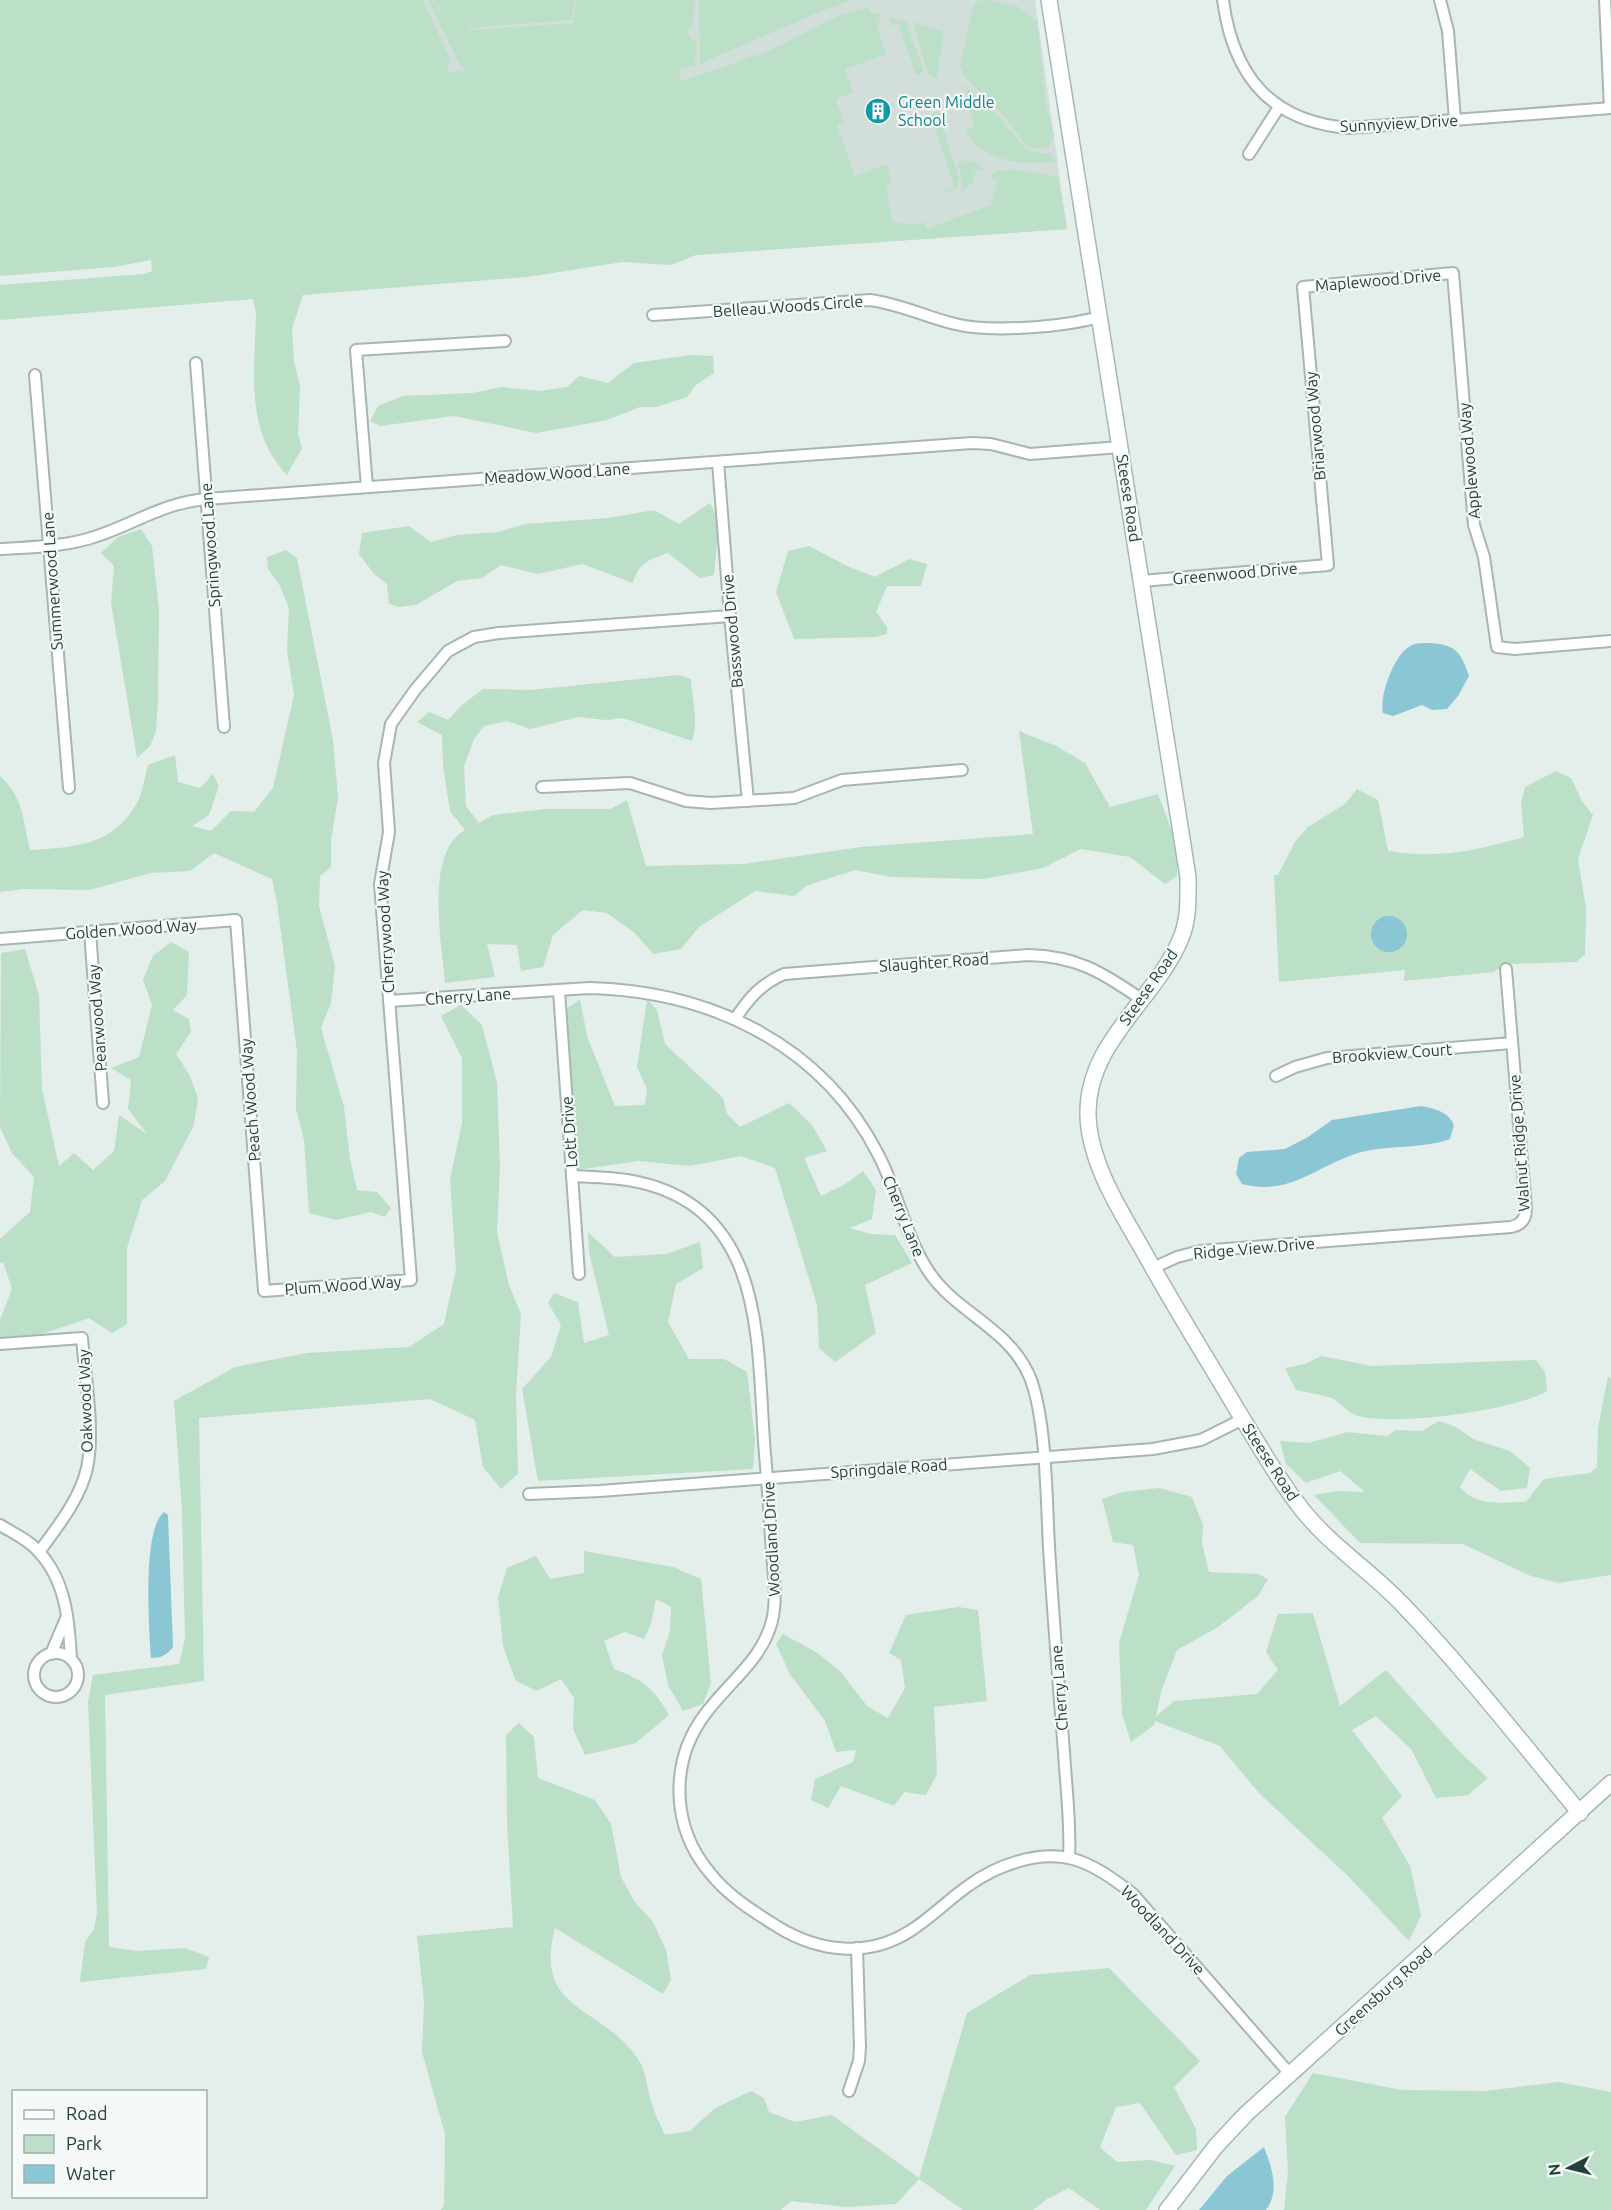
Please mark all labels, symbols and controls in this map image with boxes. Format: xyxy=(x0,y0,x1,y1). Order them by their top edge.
place label: Green Middle School xyxy=(898,93,995,129)
building icon: Green Middle School xyxy=(863,96,893,126)
street label: Sunnyview Drive xyxy=(1340,111,1458,135)
street label: Maplewood Drive xyxy=(1314,266,1442,294)
street label: Belleau Woods Circle xyxy=(712,292,864,320)
street label: Briarwood Way xyxy=(1301,371,1329,481)
street label: Applewood Way xyxy=(1455,402,1483,520)
street label: Steese Road xyxy=(1113,453,1145,543)
street label: Meadow Wood Lane xyxy=(483,459,631,487)
street label: Springwood Lane xyxy=(197,482,223,608)
street label: Summerwood Lane xyxy=(38,511,66,651)
street label: Greenwood Drive xyxy=(1172,559,1298,587)
street label: Basswood Drive xyxy=(718,573,746,689)
street label: Cherrywood Way xyxy=(373,870,397,994)
street label: Golden Wood Way xyxy=(65,915,198,943)
street label: Steese Road xyxy=(1115,946,1181,1028)
street label: Slaughter Road xyxy=(878,949,990,975)
street label: Pearwood Way xyxy=(84,964,110,1072)
street label: Cherry Lane xyxy=(424,984,512,1008)
street label: Peach Wood Way xyxy=(237,1038,263,1162)
street label: Brookview Court xyxy=(1331,1040,1453,1066)
street label: Walnut Ridge Drive xyxy=(1505,1074,1533,1212)
street label: Lott Drive xyxy=(558,1096,580,1168)
street label: Cherry Lane xyxy=(880,1173,928,1259)
street label: Ridge View Drive xyxy=(1192,1234,1316,1262)
street label: Plum Wood Way xyxy=(284,1272,402,1298)
street label: Oakwood Way xyxy=(74,1349,96,1453)
street label: Steese Road xyxy=(1239,1420,1303,1504)
street label: Springdale Road xyxy=(830,1455,948,1481)
street label: Woodland Drive xyxy=(759,1481,783,1597)
street label: Cherry Lane xyxy=(1047,1644,1071,1732)
street label: Woodland Drive xyxy=(1117,1882,1209,1978)
street label: Greensburg Road xyxy=(1331,1943,1435,2039)
legend xyxy=(12,2090,207,2198)
text: Road xyxy=(66,2103,108,2123)
text: Park xyxy=(66,2133,102,2153)
north arrow xyxy=(1539,2138,1599,2198)
text: Water xyxy=(66,2163,116,2183)
text: N xyxy=(1544,2163,1564,2177)

